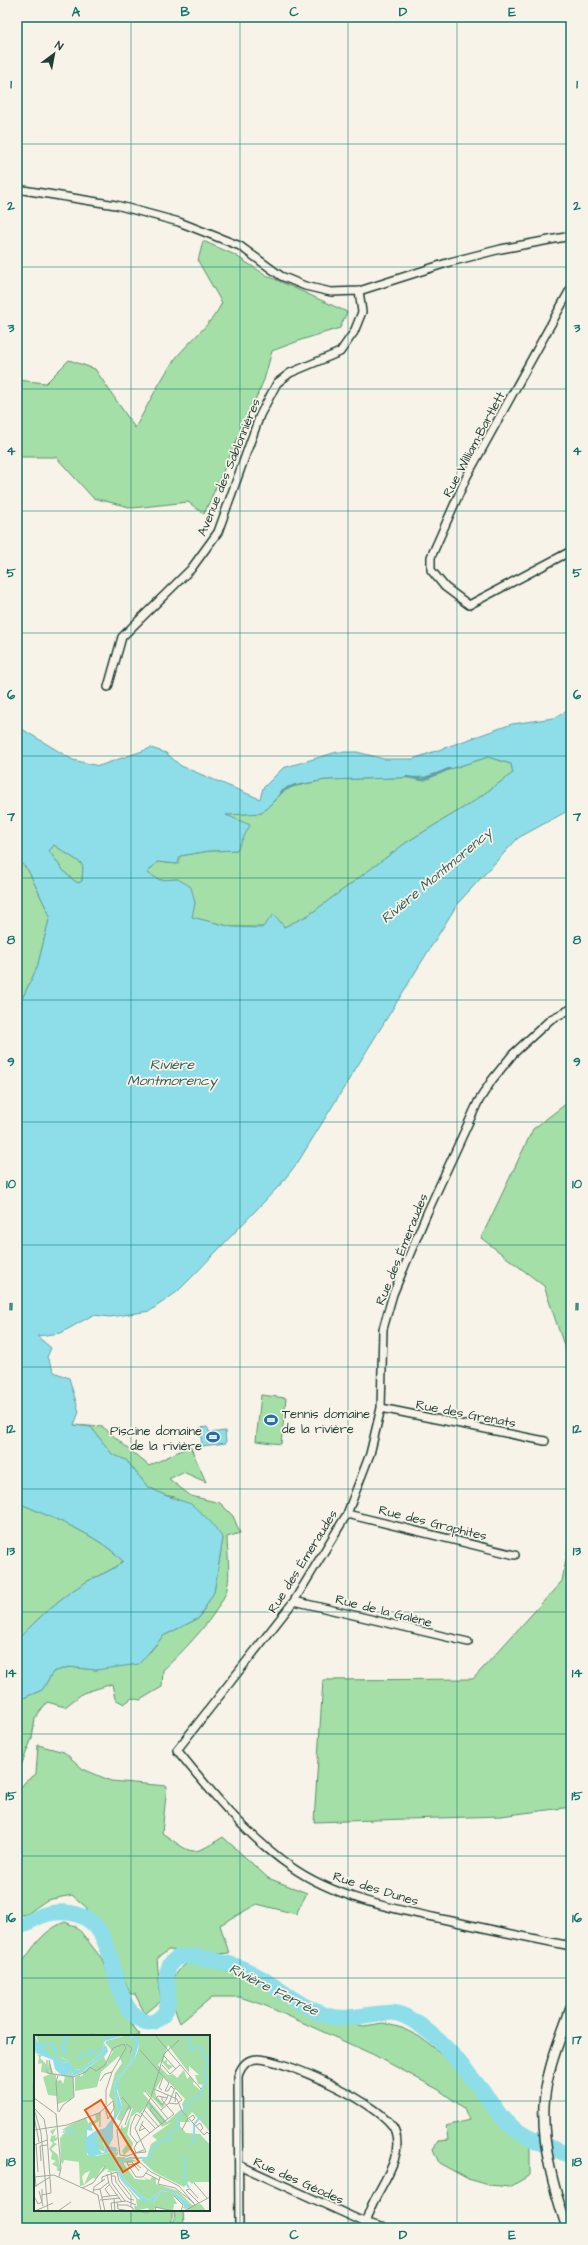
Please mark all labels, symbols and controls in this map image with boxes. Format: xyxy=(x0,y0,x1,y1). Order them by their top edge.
text: A xyxy=(72,3,81,21)
text: B xyxy=(180,3,190,21)
text: C xyxy=(289,3,299,21)
text: D xyxy=(399,3,408,21)
text: E xyxy=(508,3,516,21)
north arrow xyxy=(34,34,74,74)
text: N xyxy=(52,38,66,54)
text: 1 xyxy=(10,75,12,93)
text: 1 xyxy=(576,75,578,93)
text: 2 xyxy=(6,197,15,215)
text: 2 xyxy=(572,197,581,215)
text: 3 xyxy=(7,319,15,337)
text: 3 xyxy=(573,319,581,337)
street label: Rue William-Bartlett xyxy=(438,388,510,500)
street label: Avenue des Sablonnières xyxy=(193,395,265,539)
text: 4 xyxy=(7,442,16,460)
text: 4 xyxy=(573,442,582,460)
text: 5 xyxy=(6,564,16,582)
text: 5 xyxy=(572,564,582,582)
text: 6 xyxy=(7,686,16,704)
text: 6 xyxy=(573,686,582,704)
text: 7 xyxy=(6,808,16,826)
text: 7 xyxy=(572,808,582,826)
water label: Rivière Montmorency xyxy=(377,822,498,928)
text: 8 xyxy=(7,931,16,949)
text: 8 xyxy=(573,931,582,949)
text: 9 xyxy=(7,1053,15,1071)
text: 9 xyxy=(573,1053,581,1071)
water label: Rivière Montmorency xyxy=(127,1055,218,1091)
text: 10 xyxy=(6,1175,17,1193)
text: 10 xyxy=(572,1175,583,1193)
street label: Rue des Émeraudes xyxy=(371,1190,433,1308)
text: 11 xyxy=(9,1297,13,1315)
text: 11 xyxy=(575,1297,579,1315)
street label: Rue des Grenats xyxy=(414,1395,518,1433)
place label: Tennis domaine de la rivière xyxy=(282,1405,370,1438)
sports icon: Tennis domaine de la rivière xyxy=(263,1412,279,1428)
text: 12 xyxy=(6,1420,16,1438)
text: 12 xyxy=(572,1420,582,1438)
place label: Piscine domaine de la rivière xyxy=(110,1422,202,1455)
sports icon: Piscine domaine de la rivière xyxy=(205,1429,221,1445)
street label: Rue des Graphites xyxy=(377,1501,489,1545)
street label: Rue des Émeraudes xyxy=(264,1506,342,1617)
text: 13 xyxy=(7,1542,16,1560)
text: 13 xyxy=(573,1542,582,1560)
street label: Rue de la Galène xyxy=(333,1590,434,1632)
text: 14 xyxy=(6,1664,16,1682)
text: 14 xyxy=(572,1664,582,1682)
text: 15 xyxy=(6,1787,17,1805)
text: 15 xyxy=(572,1787,583,1805)
street label: Rue des Dunes xyxy=(331,1867,421,1911)
text: 16 xyxy=(6,1909,17,1927)
text: 16 xyxy=(572,1909,583,1927)
water label: Rivière Ferrée xyxy=(225,1959,323,2022)
text: 17 xyxy=(6,2031,17,2049)
text: 17 xyxy=(572,2031,583,2049)
inset map xyxy=(34,2035,210,2211)
text: 18 xyxy=(6,2153,17,2171)
street label: Rue des Géodes xyxy=(251,2153,347,2209)
text: 18 xyxy=(572,2153,583,2171)
text: A xyxy=(72,2226,81,2244)
text: B xyxy=(180,2226,190,2244)
text: C xyxy=(289,2226,299,2244)
text: D xyxy=(399,2226,408,2244)
text: E xyxy=(508,2226,516,2244)

